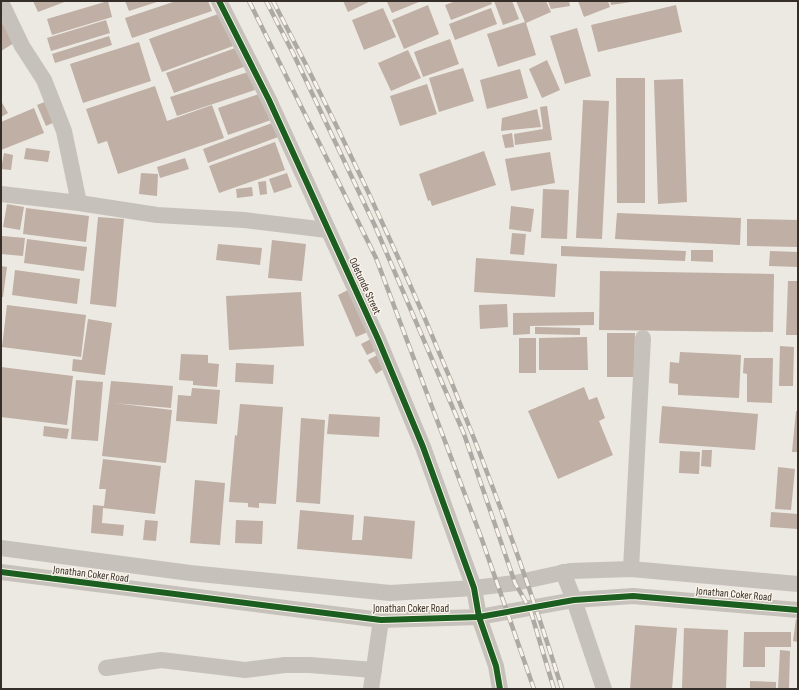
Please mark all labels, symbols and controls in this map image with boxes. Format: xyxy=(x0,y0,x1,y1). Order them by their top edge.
street label: Odetunde Street xyxy=(346,256,384,317)
street label: Jonathan Coker Road xyxy=(51,563,130,585)
street label: Jonathan Coker Road xyxy=(695,584,773,604)
street label: Jonathan Coker Road xyxy=(372,602,449,615)

